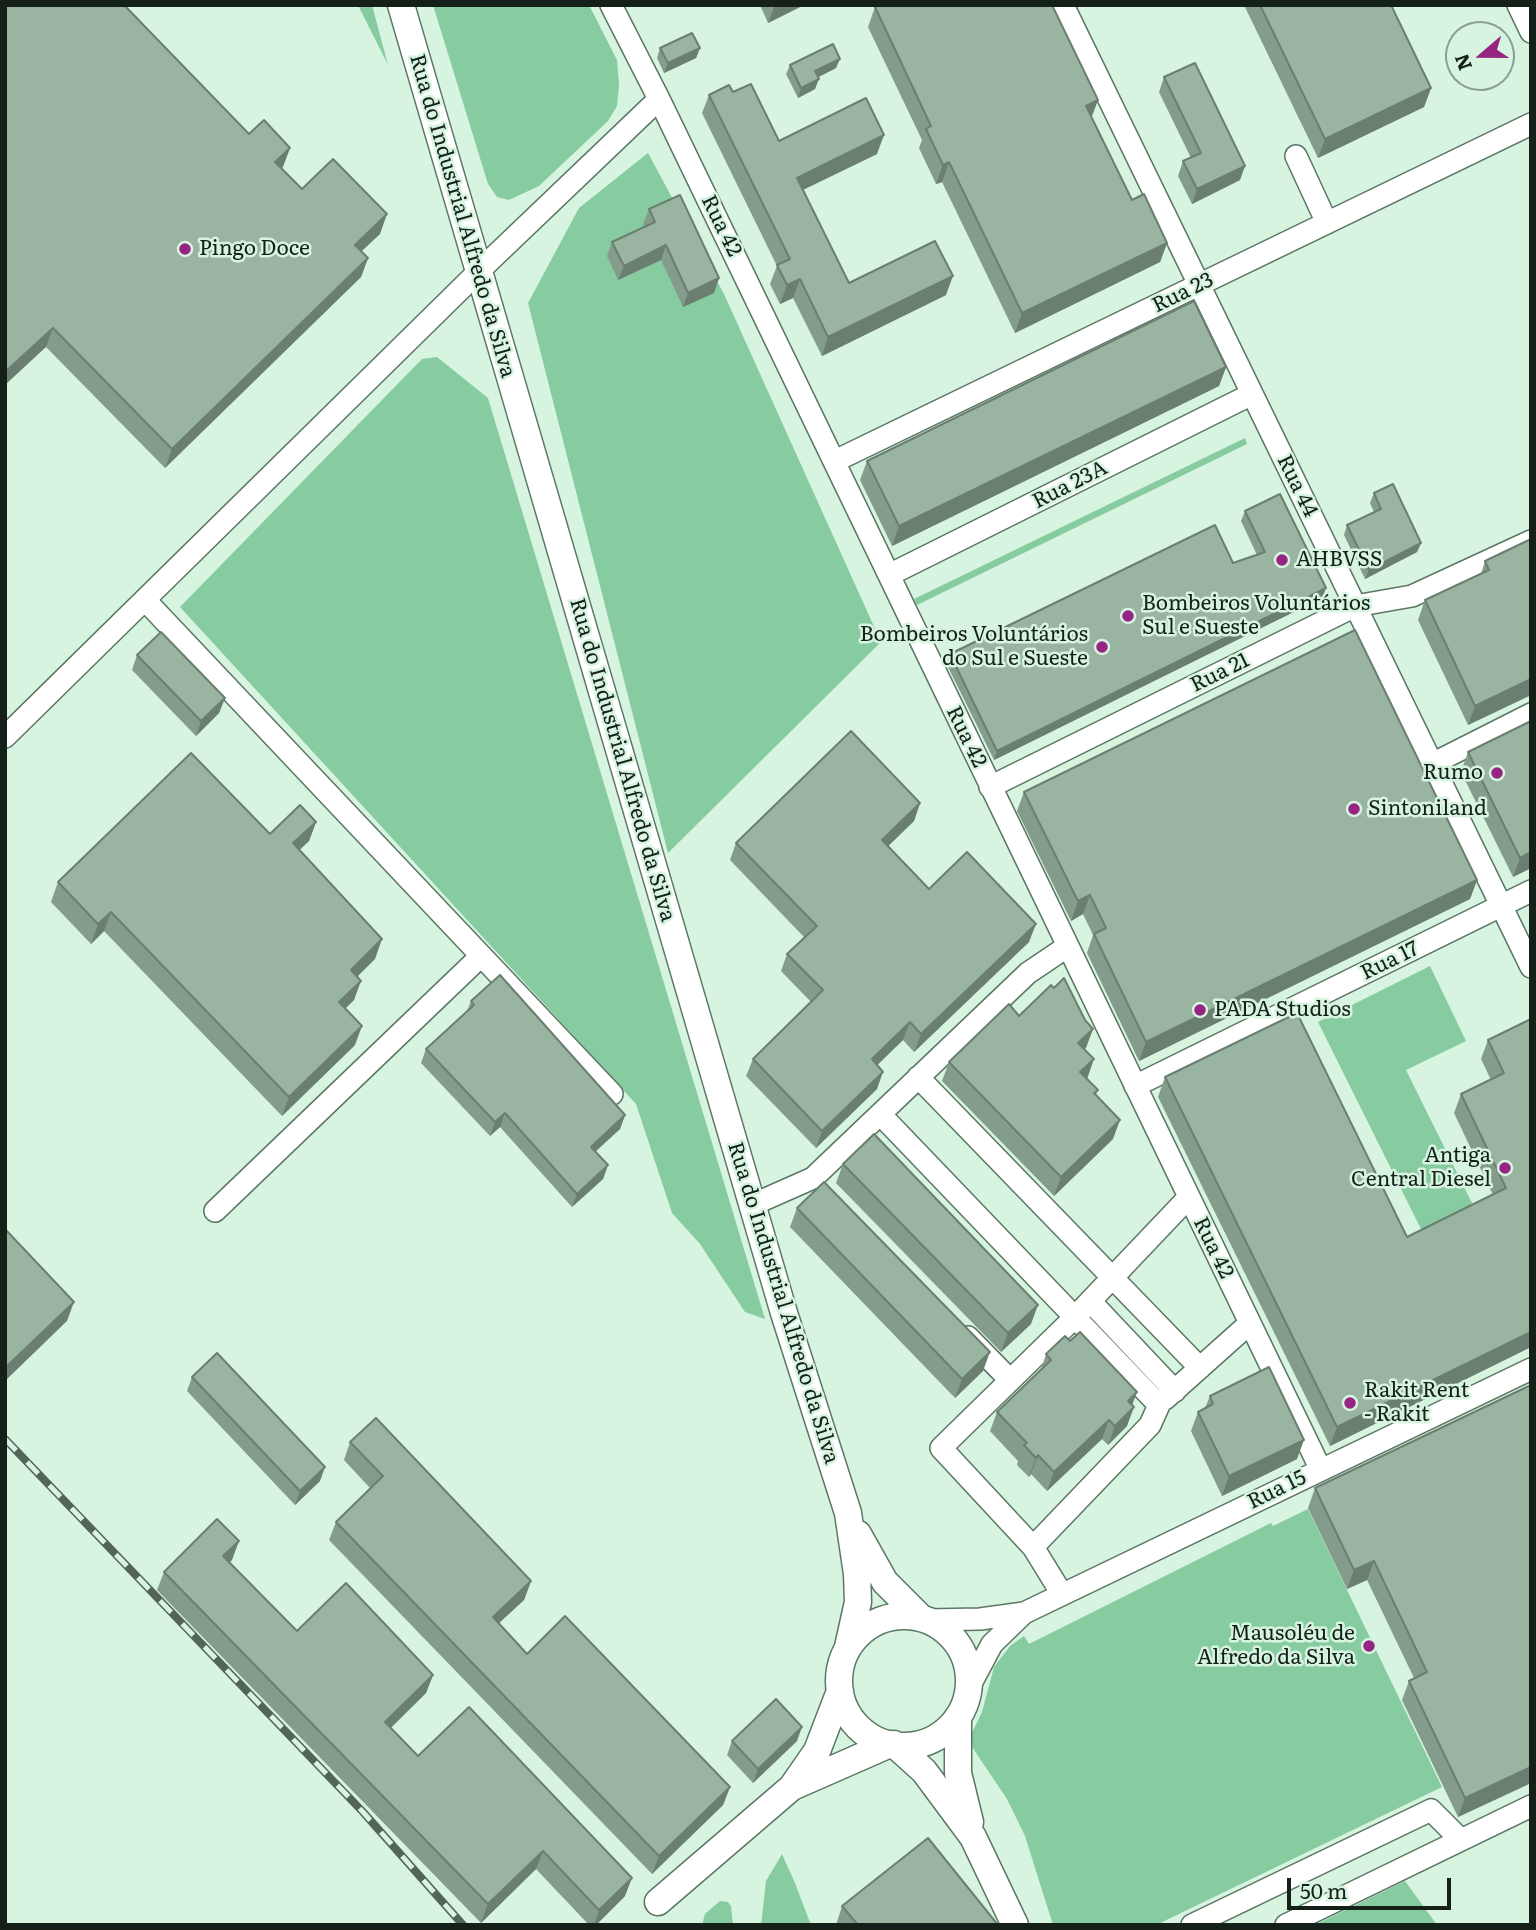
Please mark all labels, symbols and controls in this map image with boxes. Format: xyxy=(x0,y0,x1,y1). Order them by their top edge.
north arrow xyxy=(1445,21,1515,91)
text: N xyxy=(1446,50,1478,75)
street label: Rua do Industrial Alfredo da Silva xyxy=(404,51,520,381)
street label: Rua 42 xyxy=(695,191,747,261)
place label: Pingo Doce xyxy=(199,236,310,262)
marker: Pingo Doce xyxy=(177,241,193,257)
street label: Rua 23 xyxy=(1148,267,1218,319)
street label: Rua 44 xyxy=(1271,451,1323,521)
street label: Rua 23A xyxy=(1028,455,1112,515)
place label: AHBVSS xyxy=(1296,547,1382,573)
marker: AHBVSS xyxy=(1274,552,1290,568)
place label: Bombeiros Voluntários Sul e Sueste xyxy=(1142,591,1370,641)
street label: Rua do Industrial Alfredo da Silva xyxy=(564,595,680,925)
marker: Bombeiros Voluntários Sul e Sueste xyxy=(1120,608,1136,624)
place label: Bombeiros Voluntários do Sul e Sueste xyxy=(860,622,1088,672)
marker: Bombeiros Voluntários do Sul e Sueste xyxy=(1094,639,1110,655)
street label: Rua 21 xyxy=(1186,648,1254,698)
street label: Rua 42 xyxy=(940,702,992,772)
place label: Rumo xyxy=(1423,760,1483,786)
marker: Rumo xyxy=(1489,765,1505,781)
place label: Sintoniland xyxy=(1368,796,1487,822)
marker: Sintoniland xyxy=(1346,801,1362,817)
street label: Rua 17 xyxy=(1357,936,1423,986)
place label: PADA Studios xyxy=(1214,997,1351,1023)
marker: PADA Studios xyxy=(1192,1002,1208,1018)
street label: Rua do Industrial Alfredo da Silva xyxy=(722,1139,844,1467)
place label: Antiga Central Diesel xyxy=(1351,1143,1491,1193)
marker: Antiga Central Diesel xyxy=(1497,1160,1513,1176)
street label: Rua 42 xyxy=(1187,1213,1239,1283)
place label: Rakit Rent - Rakit xyxy=(1364,1378,1469,1428)
marker: Rakit Rent - Rakit xyxy=(1342,1395,1358,1411)
street label: Rua 15 xyxy=(1243,1465,1311,1515)
place label: Mausoléu de Alfredo da Silva xyxy=(1197,1621,1355,1671)
marker: Mausoléu de Alfredo da Silva xyxy=(1361,1638,1377,1654)
scale bar xyxy=(1291,1864,1456,1908)
text: 50 m xyxy=(1300,1874,1347,1905)

